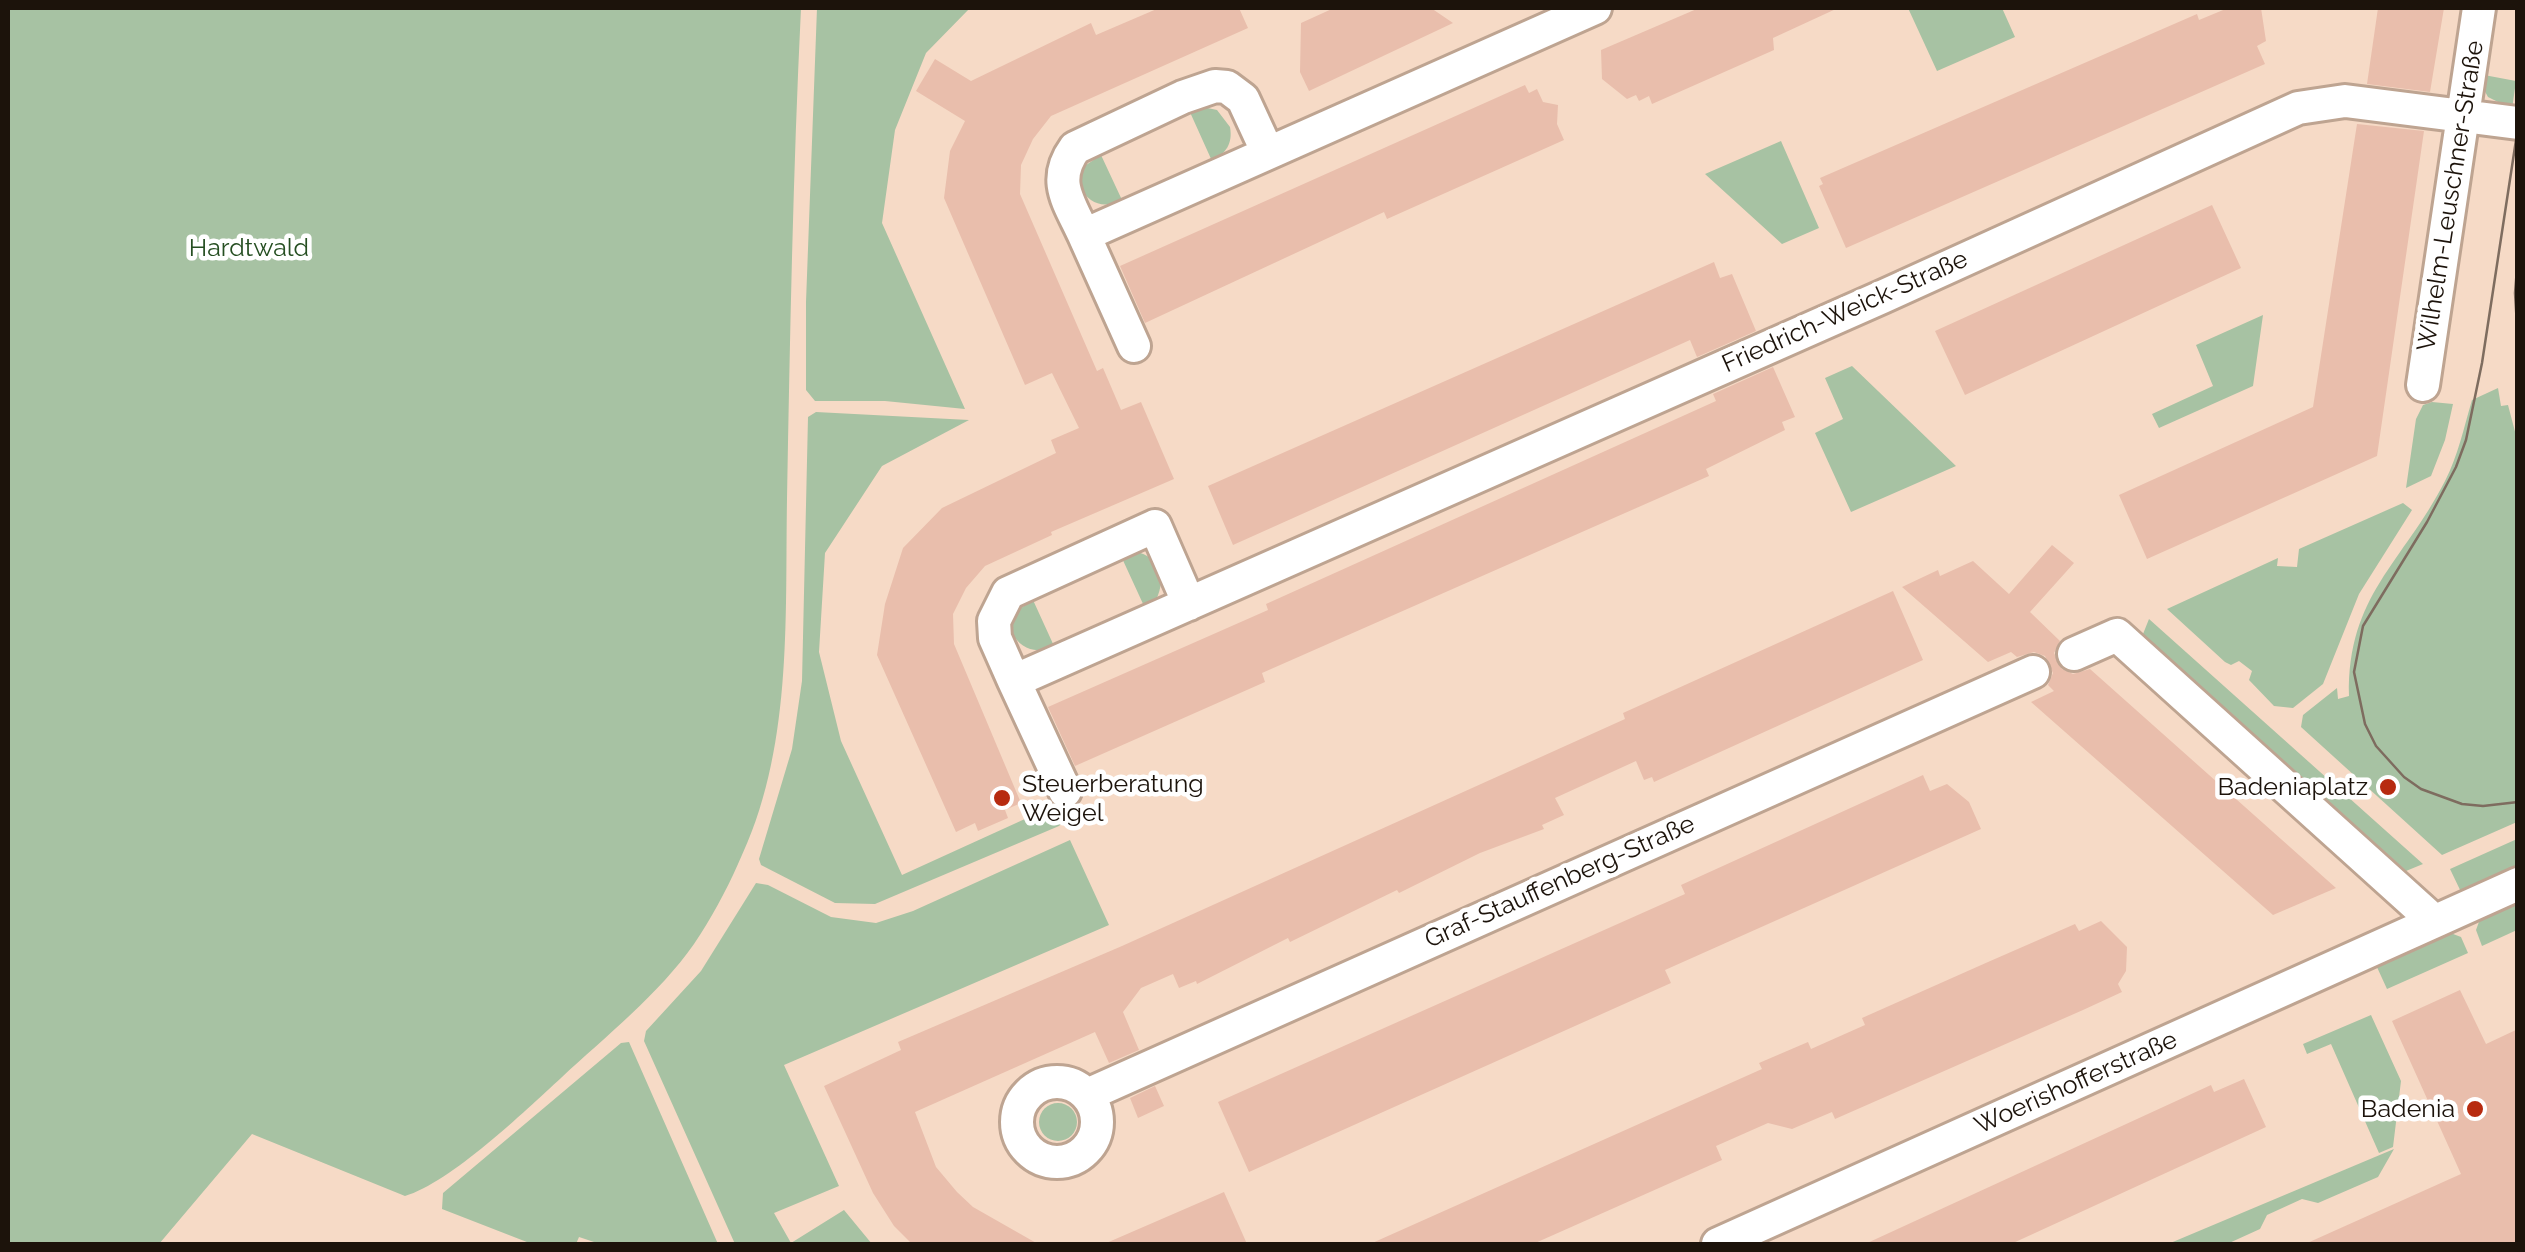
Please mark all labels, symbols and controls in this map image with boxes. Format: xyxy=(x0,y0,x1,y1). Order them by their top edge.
street label: Wilhelm-Leuschner-Straße xyxy=(2412,39,2490,353)
park label: Hardtwald xyxy=(189,233,309,263)
street label: Friedrich-Weick-Straße xyxy=(1718,244,1972,380)
place label: Steuerberatung Weigel xyxy=(1022,769,1204,828)
place label: Badeniaplatz xyxy=(2217,772,2368,802)
marker: Badeniaplatz xyxy=(2377,776,2399,798)
marker: Steuerberatung Weigel xyxy=(991,787,1013,809)
street label: Graf-Stauffenberg-Straße xyxy=(1420,809,1700,955)
street label: Woerishofferstraße xyxy=(1970,1025,2182,1141)
place label: Badenia xyxy=(2361,1094,2455,1124)
marker: Badenia xyxy=(2464,1098,2486,1120)

